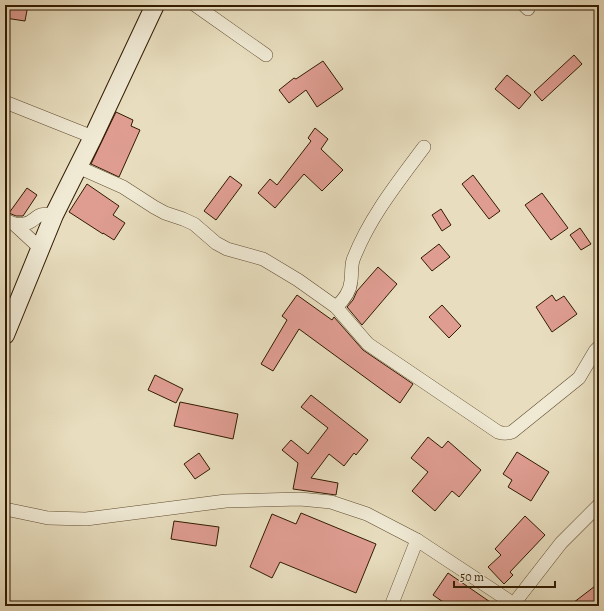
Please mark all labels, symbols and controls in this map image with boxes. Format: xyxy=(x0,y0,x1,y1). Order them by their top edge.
scale bar xyxy=(454,563,555,589)
text: 50 m xyxy=(460,569,484,585)

